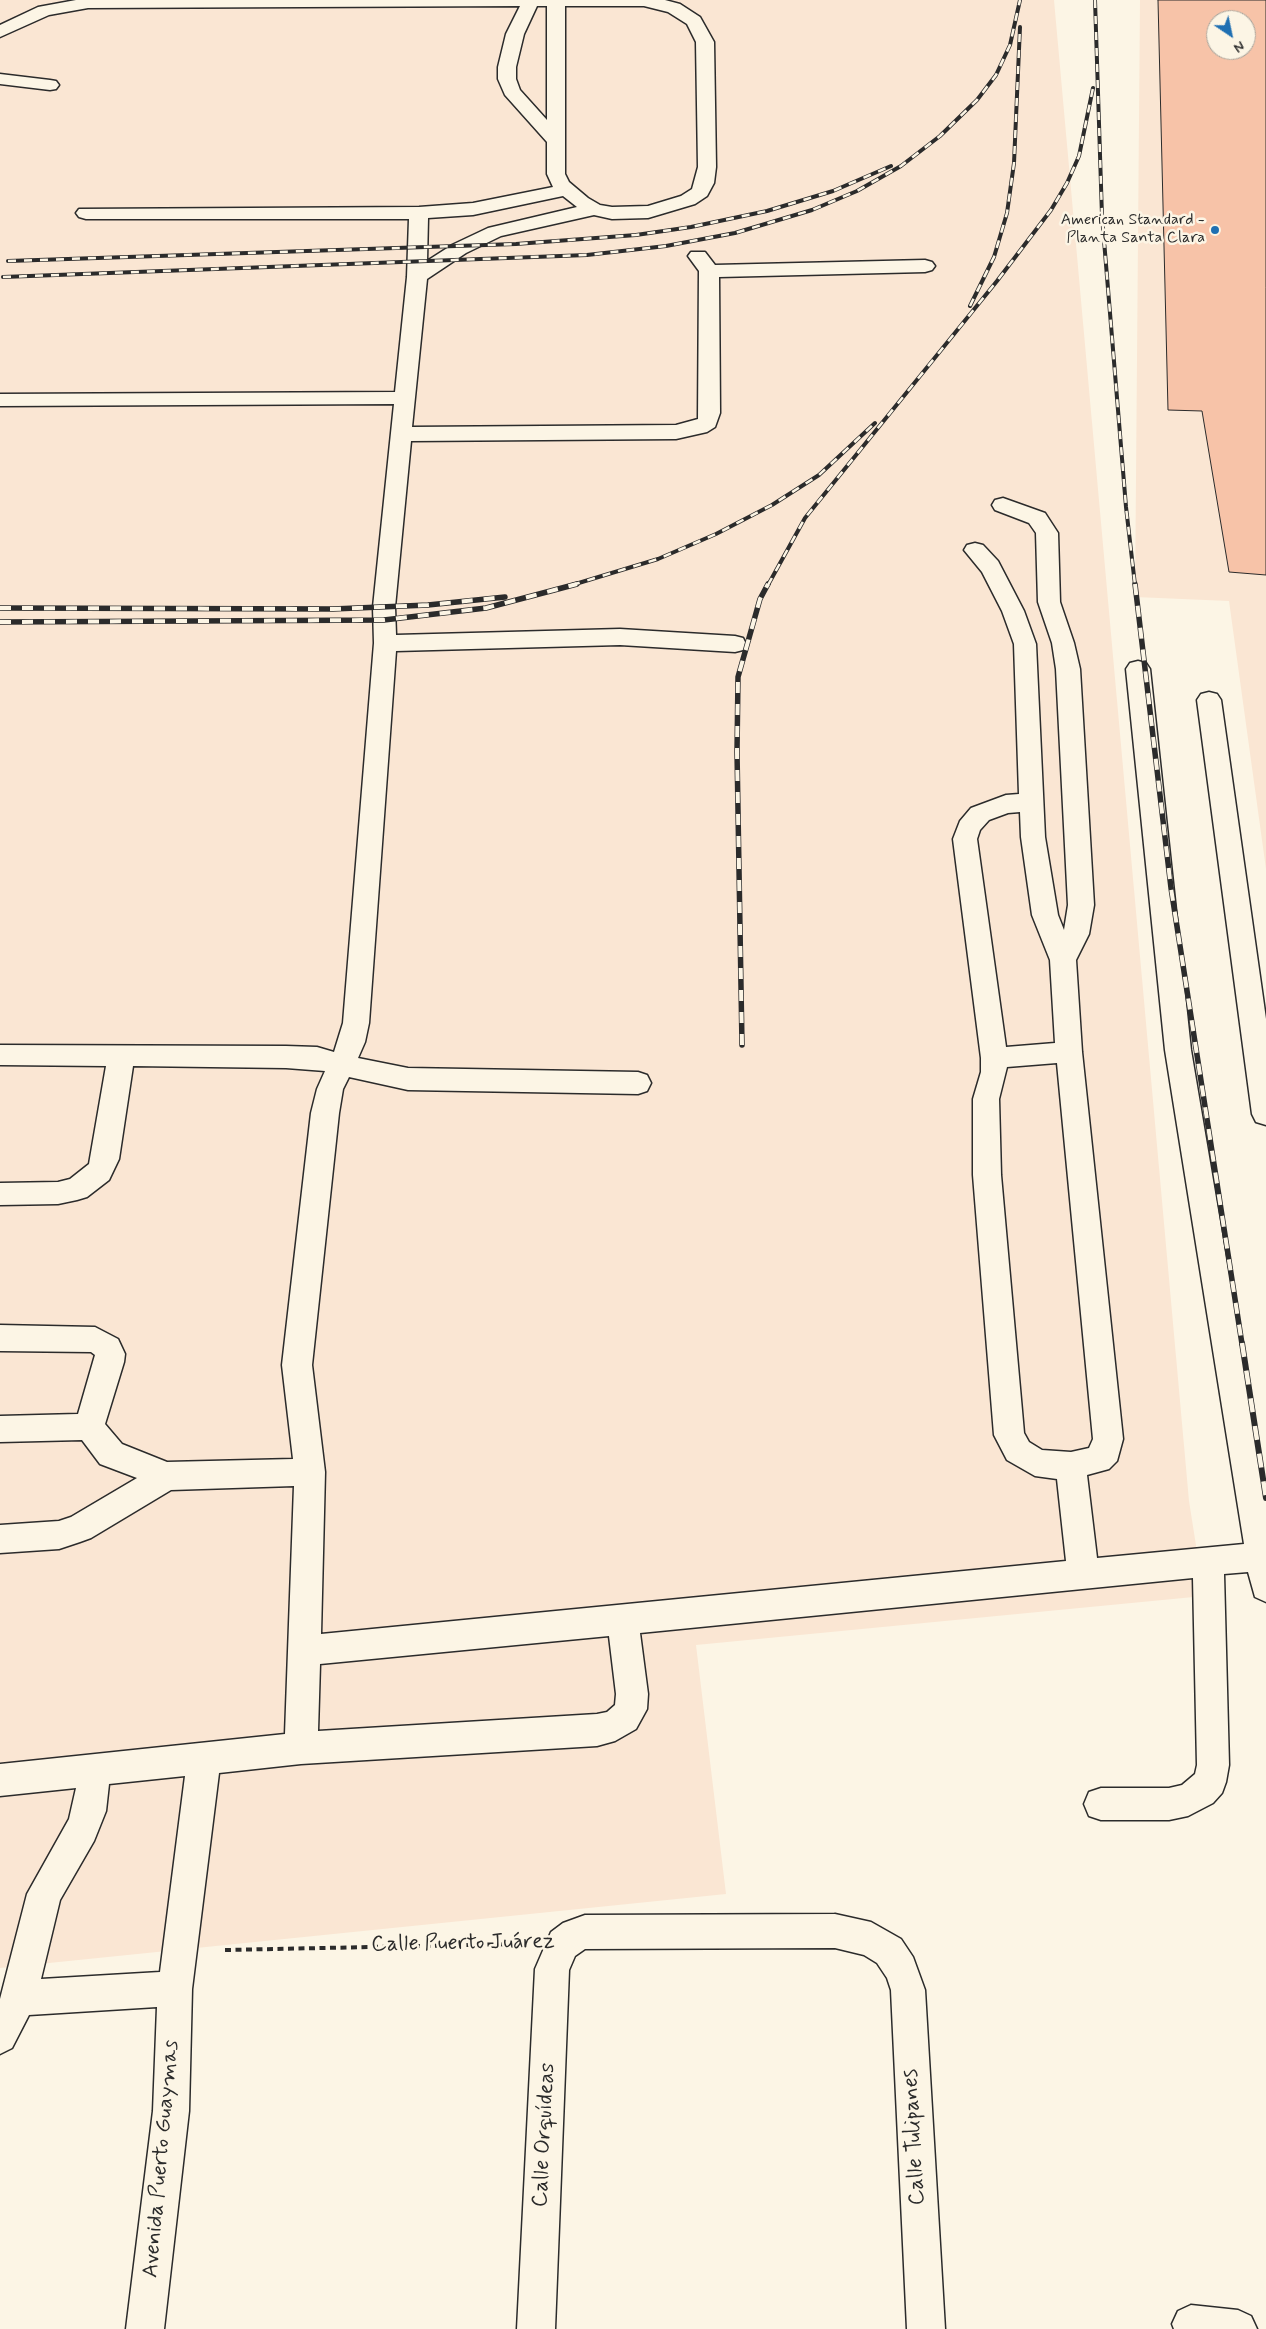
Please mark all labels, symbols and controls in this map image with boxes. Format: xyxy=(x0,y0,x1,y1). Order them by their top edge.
north arrow xyxy=(1206,10,1256,60)
text: N xyxy=(1230,37,1248,57)
place label: American Standard - Planta Santa Clara xyxy=(1061,211,1205,249)
marker: American Standard - Planta Santa Clara xyxy=(1209,224,1221,236)
street label: Calle Puerto Juárez xyxy=(371,1929,555,1959)
street label: Avenida Puerto Guaymas xyxy=(138,2039,186,2279)
street label: Calle Orquídeas xyxy=(528,2062,562,2208)
street label: Calle Tulipanes xyxy=(898,2068,932,2206)

